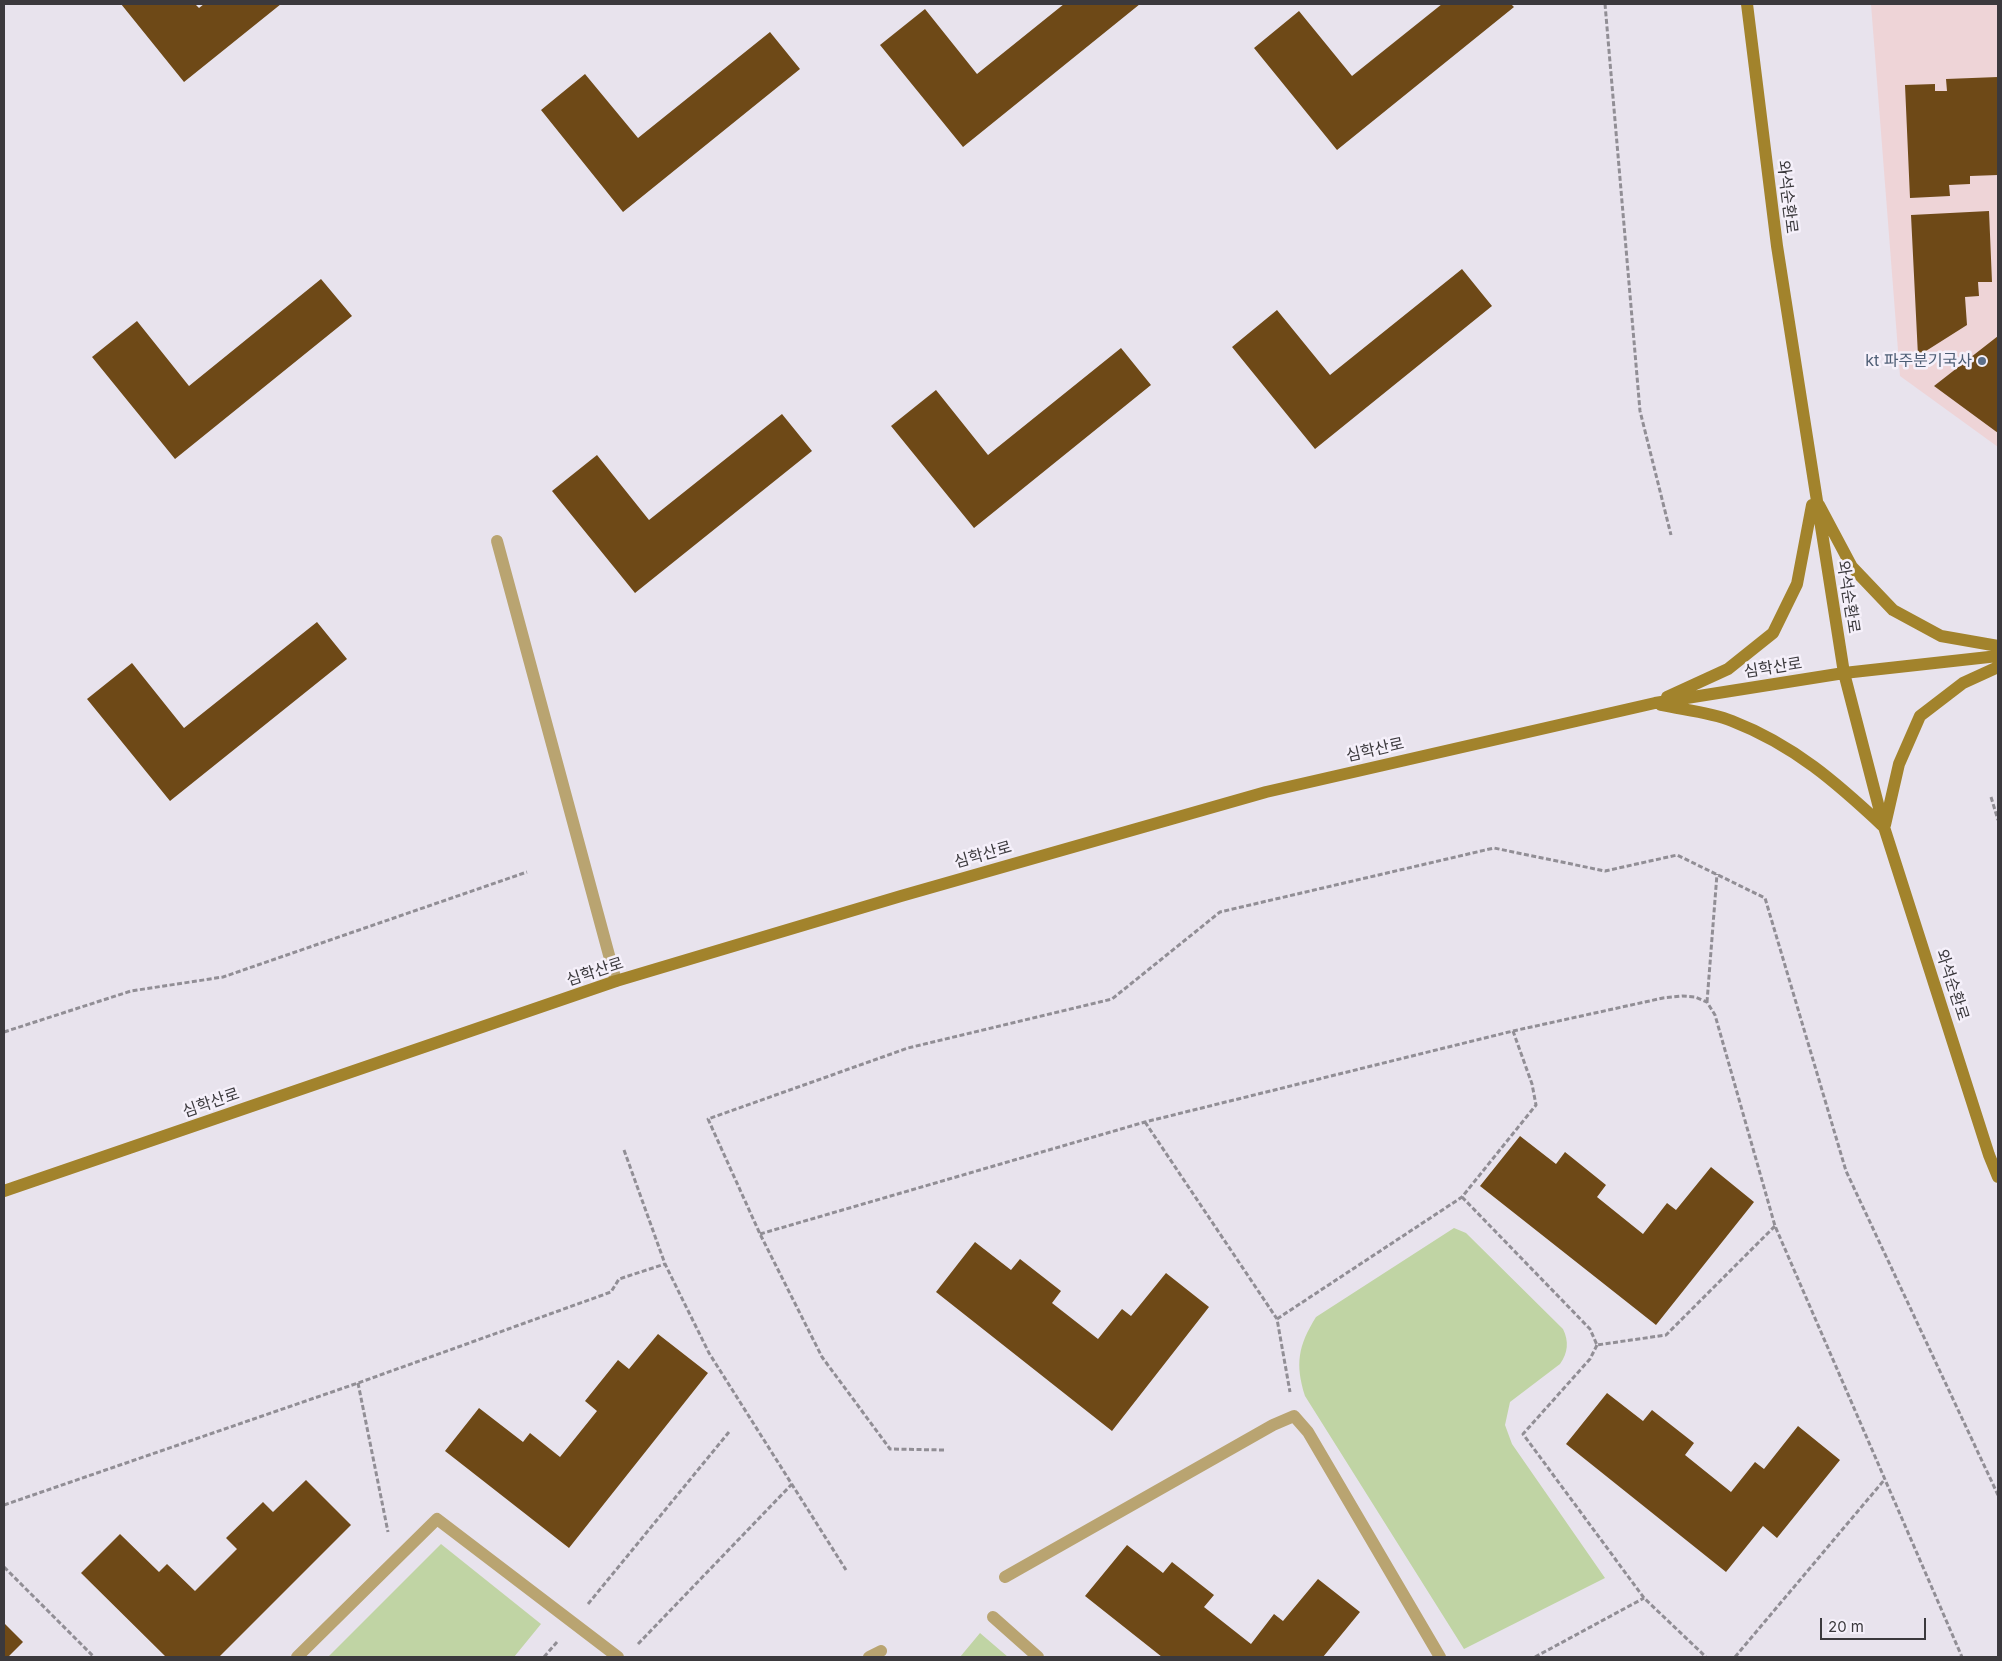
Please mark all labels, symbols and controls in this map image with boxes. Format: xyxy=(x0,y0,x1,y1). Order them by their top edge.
street label: 와석순환로 xyxy=(1773,159,1801,235)
place label: kt 파주분기국사 xyxy=(1865,351,1972,371)
marker: kt 파주분기국사 xyxy=(1976,355,1988,367)
street label: 와석순환로 xyxy=(1833,559,1863,635)
street label: 심학산로 xyxy=(1742,654,1804,682)
street label: 심학산로 xyxy=(1344,734,1406,766)
street label: 심학산로 xyxy=(952,838,1014,872)
street label: 와석순환로 xyxy=(1931,947,1973,1023)
street label: 심학산로 xyxy=(564,954,626,990)
street label: 심학산로 xyxy=(180,1084,242,1122)
scale bar xyxy=(1822,1608,1928,1640)
text: 20 m xyxy=(1828,1617,1864,1636)

